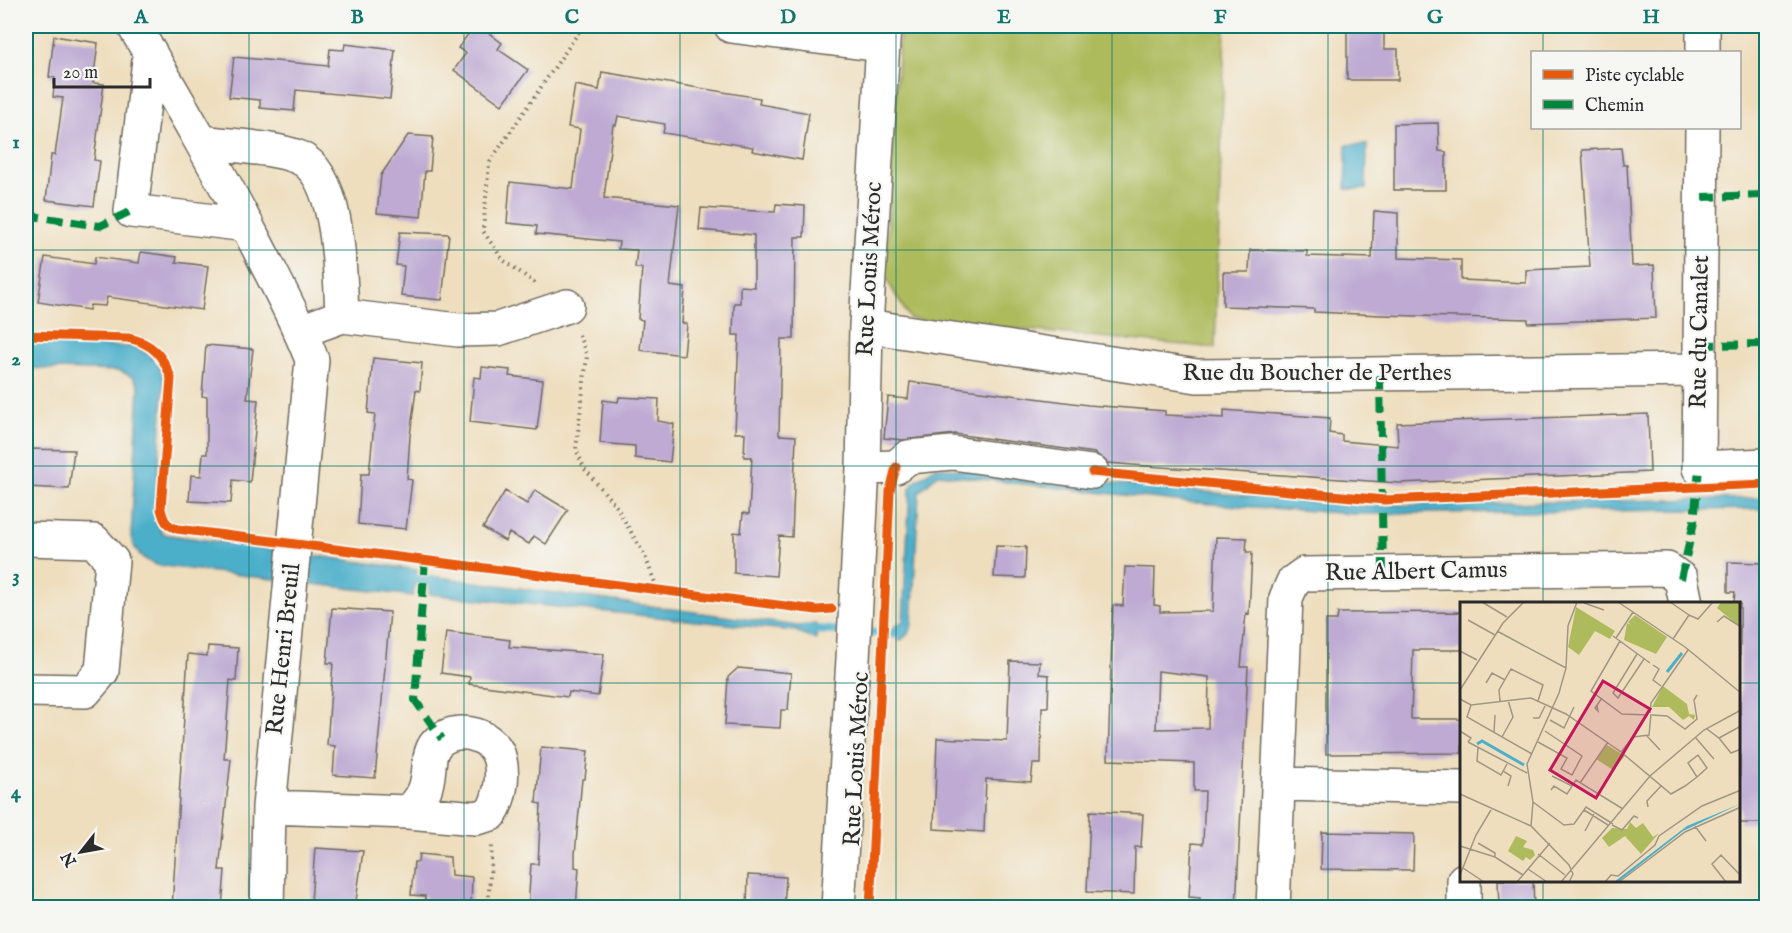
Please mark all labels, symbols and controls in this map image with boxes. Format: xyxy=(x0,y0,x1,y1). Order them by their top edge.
text: A xyxy=(133,5,149,30)
text: B xyxy=(350,5,364,30)
text: C xyxy=(565,5,579,30)
text: D xyxy=(780,5,796,30)
text: E xyxy=(997,5,1011,30)
text: F xyxy=(1214,5,1227,30)
text: G xyxy=(1427,5,1444,30)
text: H xyxy=(1642,5,1660,30)
scale bar xyxy=(54,51,150,89)
legend xyxy=(1531,51,1741,129)
text: 20 m xyxy=(63,62,98,85)
text: Piste cyclable xyxy=(1585,65,1684,88)
text: Chemin xyxy=(1585,95,1644,118)
text: 1 xyxy=(12,130,20,155)
street label: Rue Louis Méroc xyxy=(850,181,890,357)
street label: Rue du Canalet xyxy=(1683,255,1717,409)
text: 2 xyxy=(11,347,21,372)
street label: Rue du Boucher de Perthes xyxy=(1182,358,1452,389)
street label: Rue Albert Camus xyxy=(1324,555,1508,589)
street label: Rue Henri Breuil xyxy=(260,561,308,736)
text: 3 xyxy=(12,564,20,589)
inset map xyxy=(1460,602,1741,882)
street label: Rue Louis Méroc xyxy=(837,671,877,847)
text: 4 xyxy=(11,780,22,805)
north arrow xyxy=(51,822,111,882)
text: N xyxy=(58,847,83,871)

